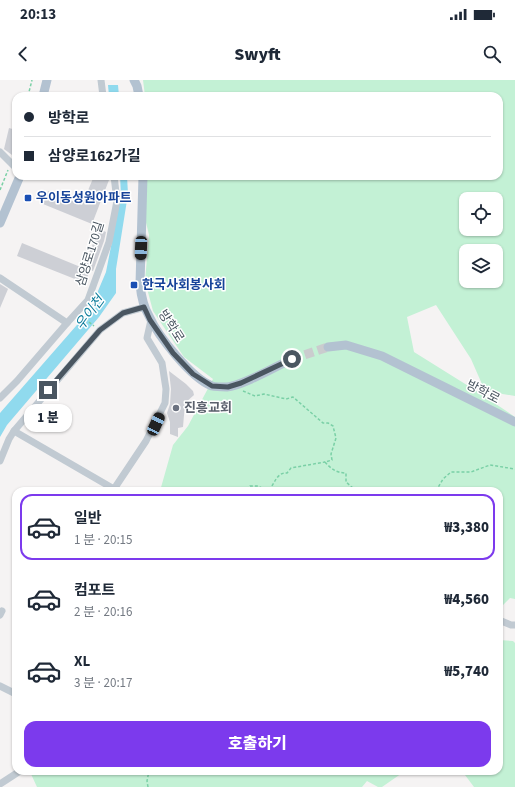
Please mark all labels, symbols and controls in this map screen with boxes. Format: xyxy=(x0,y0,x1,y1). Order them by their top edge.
text: 20:13 xyxy=(20,4,56,25)
text: Swyft xyxy=(234,42,281,67)
icon: back xyxy=(12,43,34,65)
icon: search xyxy=(481,43,503,65)
text: 방학로 xyxy=(48,108,89,129)
text: 삼양로162가길 xyxy=(48,146,141,167)
place label: 우이동성원아파트 xyxy=(36,189,132,207)
map controls xyxy=(459,192,503,288)
button: locate xyxy=(459,192,503,236)
marker: 우이동성원아파트 xyxy=(23,193,33,203)
street label: 삼양로170길 xyxy=(72,219,108,289)
car xyxy=(135,236,147,260)
button: layers xyxy=(459,244,503,288)
place label: 한국사회봉사회 xyxy=(142,276,226,294)
marker: 한국사회봉사회 xyxy=(129,280,139,290)
water label: 우이천 xyxy=(71,291,110,335)
street label: 방학로 xyxy=(154,306,188,346)
route start xyxy=(283,350,301,368)
street label: 방학로 xyxy=(463,376,503,408)
route end xyxy=(39,381,57,399)
place label: 진흥교회 xyxy=(184,399,232,417)
marker: 진흥교회 xyxy=(171,403,181,413)
callout: 1 분 xyxy=(24,404,72,432)
text: 1 분 xyxy=(37,409,59,427)
car xyxy=(145,411,167,437)
text: 일반 xyxy=(74,508,102,529)
icon: car xyxy=(26,509,62,545)
text: ₩3,380 xyxy=(444,517,489,538)
text: 1 분 · 20:15 xyxy=(74,531,133,549)
text: 컴포트 xyxy=(74,580,115,601)
icon: car xyxy=(26,581,62,617)
text: ₩4,560 xyxy=(444,589,489,610)
text: 2 분 · 20:16 xyxy=(74,603,133,621)
text: XL xyxy=(74,651,90,672)
icon: car xyxy=(26,653,62,689)
text: ₩5,740 xyxy=(444,661,489,682)
text: 3 분 · 20:17 xyxy=(74,674,133,692)
button: 호출하기 xyxy=(24,721,491,767)

